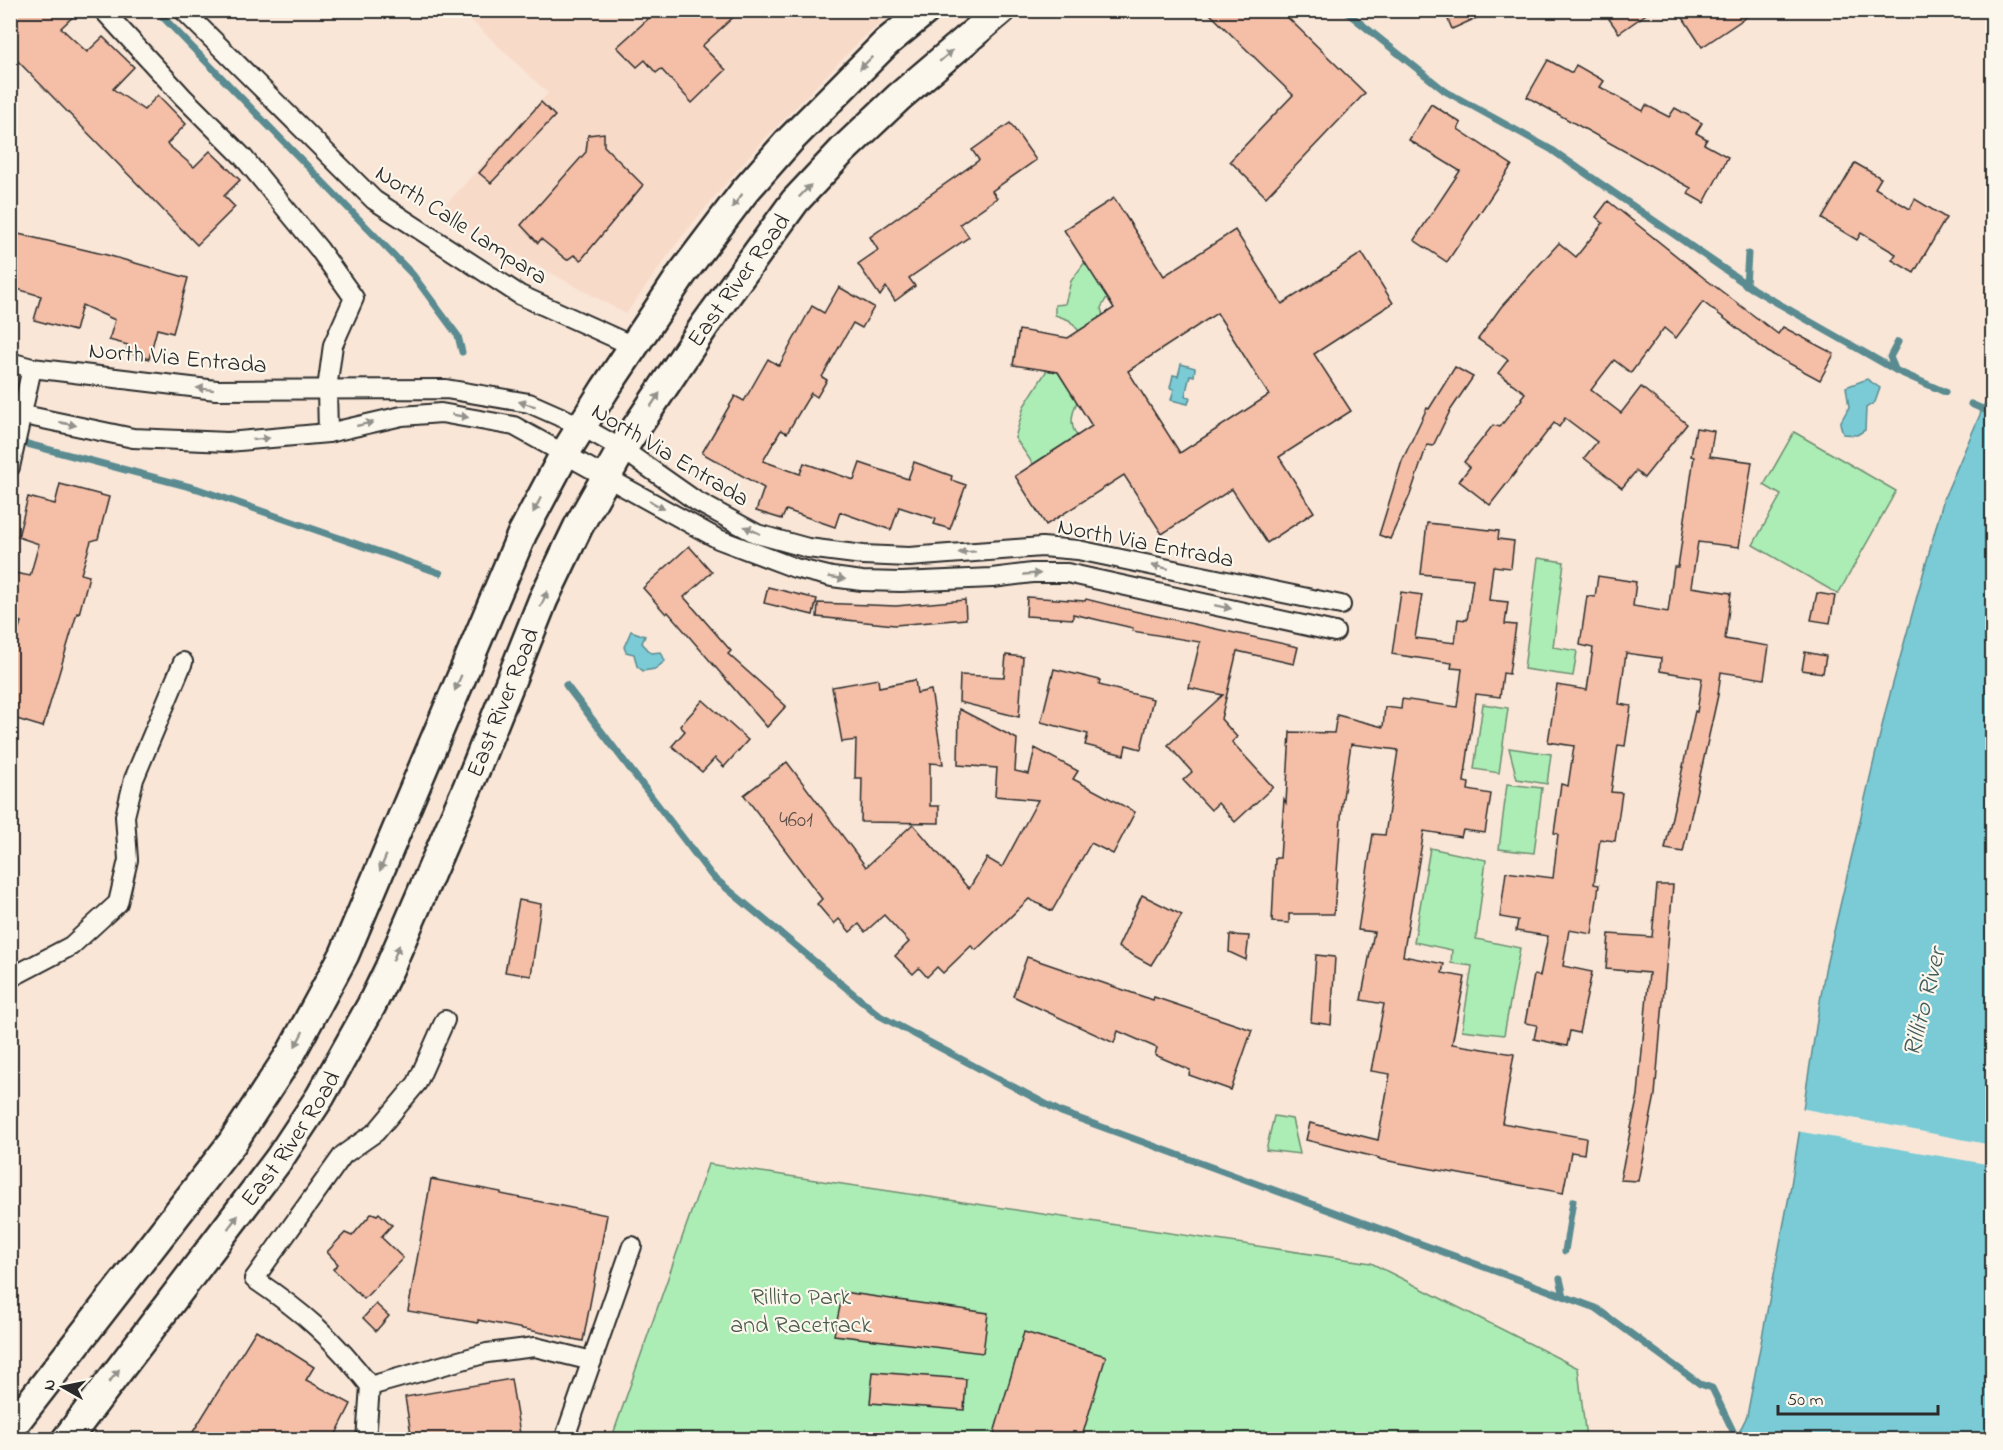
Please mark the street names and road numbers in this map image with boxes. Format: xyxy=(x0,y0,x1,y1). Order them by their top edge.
street label: North Calle Lampara xyxy=(367,157,554,295)
street label: East River Road xyxy=(680,207,801,355)
street label: North Via Entrada xyxy=(87,334,268,385)
street label: North Via Entrada xyxy=(584,395,755,517)
street label: North Via Entrada xyxy=(1055,510,1237,579)
street label: East River Road xyxy=(459,623,550,783)
street label: East River Road xyxy=(233,1065,351,1215)

